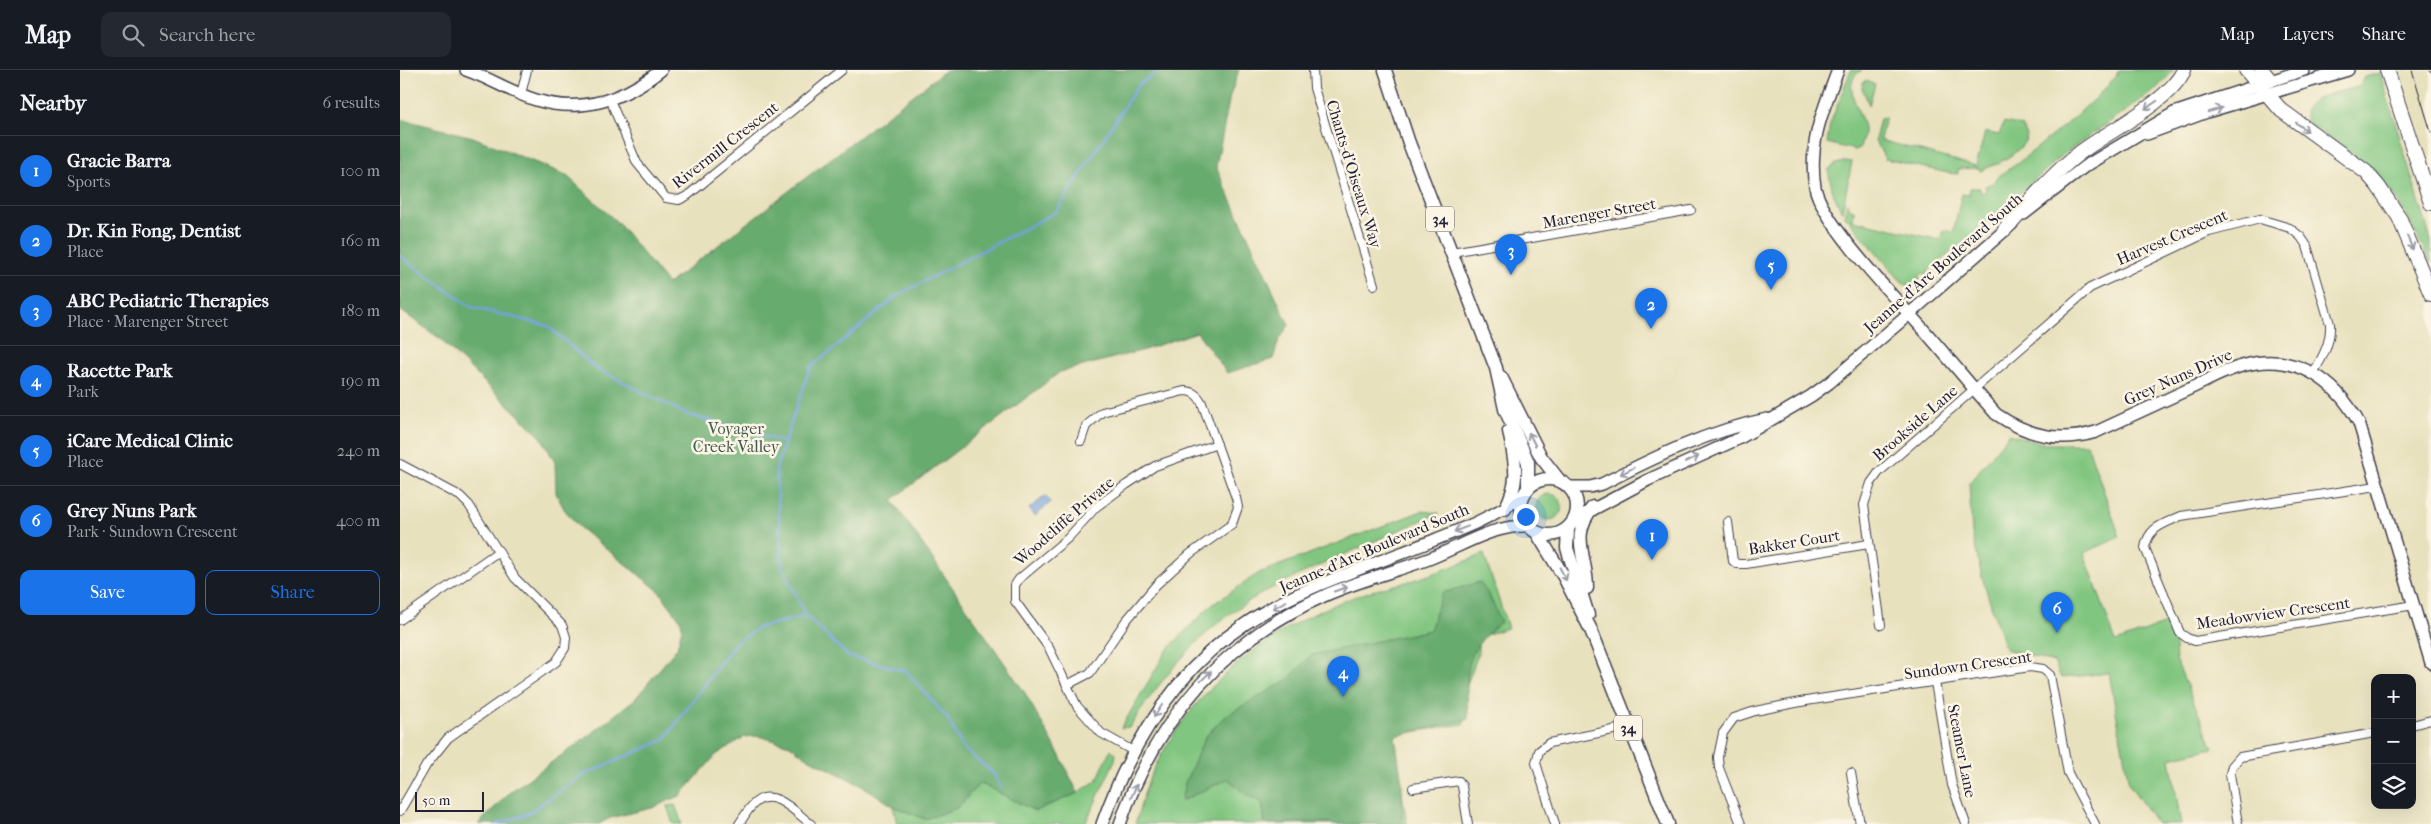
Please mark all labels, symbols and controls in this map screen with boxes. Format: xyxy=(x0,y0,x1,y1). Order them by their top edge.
search box xyxy=(101,12,451,57)
text: Map xyxy=(25,21,71,49)
icon: search xyxy=(119,21,147,49)
text: Search here xyxy=(159,24,255,46)
text: Map xyxy=(2220,24,2254,45)
text: Layers xyxy=(2282,24,2334,45)
text: Share xyxy=(2362,24,2406,45)
text: Nearby xyxy=(20,91,86,115)
text: 6 results xyxy=(322,93,380,112)
street label: Rivermill Crescent xyxy=(668,97,782,192)
street label: Chants-d'Oiseaux Way xyxy=(1322,98,1386,251)
one-way arrow xyxy=(2144,100,2158,110)
one-way arrow xyxy=(2206,104,2222,114)
one-way arrow xyxy=(2295,122,2309,132)
text: Gracie Barra xyxy=(67,150,171,172)
text: 1 xyxy=(33,161,39,180)
text: 100 m xyxy=(340,161,380,180)
text: Sports xyxy=(67,172,110,191)
street label: Jeanne-d'Arc Boulevard South xyxy=(1858,189,2026,338)
street label: Marenger Street xyxy=(1541,194,1657,232)
street label: Harvest Crescent xyxy=(2114,205,2231,269)
road number: 34 xyxy=(1426,206,1454,232)
text: Dr. Kin Fong, Dentist xyxy=(67,220,241,242)
text: 2 xyxy=(32,231,40,250)
text: 160 m xyxy=(340,231,380,250)
pin: 3 xyxy=(1495,234,1527,275)
one-way arrow xyxy=(2406,235,2416,250)
text: Place xyxy=(67,242,103,261)
pin: 5 xyxy=(1755,249,1787,290)
pin: 2 xyxy=(1635,288,1667,329)
text: ABC Pediatric Therapies xyxy=(67,290,269,312)
text: 3 xyxy=(33,301,39,320)
text: 180 m xyxy=(341,301,380,320)
text: Place · Marenger Street xyxy=(67,312,228,331)
street label: Grey Nuns Drive xyxy=(2121,345,2235,409)
text: Racette Park xyxy=(67,360,172,382)
text: 4 xyxy=(31,371,41,390)
text: 190 m xyxy=(340,371,380,390)
street label: Brookside Lane xyxy=(1869,381,1961,465)
text: Park xyxy=(67,382,99,401)
park label: Voyager Creek Valley xyxy=(693,419,780,456)
text: iCare Medical Clinic xyxy=(67,430,233,452)
one-way arrow xyxy=(1527,432,1537,447)
text: 5 xyxy=(33,441,39,460)
text: 240 m xyxy=(337,441,380,460)
text: Place xyxy=(67,452,103,471)
one-way arrow xyxy=(1684,454,1699,464)
one-way arrow xyxy=(1620,467,1635,476)
street label: Woodcliffe Private xyxy=(1009,472,1118,570)
street label: Jeanne-d'Arc Boulevard South xyxy=(1275,499,1472,597)
text: Grey Nuns Park xyxy=(67,500,196,522)
your location xyxy=(1513,504,1539,530)
text: 6 xyxy=(32,511,40,530)
text: 400 m xyxy=(336,511,380,530)
pin: 1 xyxy=(1636,519,1668,560)
text: Park · Sundown Crescent xyxy=(67,522,238,541)
one-way arrow xyxy=(1454,525,1469,534)
street label: Bakker Court xyxy=(1747,525,1841,559)
one-way arrow xyxy=(1559,566,1568,581)
button: Save xyxy=(20,570,195,615)
button: Share xyxy=(205,570,380,615)
one-way arrow xyxy=(1333,584,1349,594)
pin: 6 xyxy=(2041,592,2073,633)
street label: Meadowview Crescent xyxy=(2195,593,2351,633)
one-way arrow xyxy=(1271,600,1286,610)
street label: Sundown Crescent xyxy=(1903,647,2033,683)
pin: 4 xyxy=(1327,656,1359,697)
one-way arrow xyxy=(1200,670,1213,682)
map controls xyxy=(2371,674,2416,809)
button: + xyxy=(2371,674,2416,719)
street label: Steamer Lane xyxy=(1944,703,1980,799)
one-way arrow xyxy=(1153,704,1163,718)
road number: 34 xyxy=(1614,716,1642,740)
button: − xyxy=(2371,719,2416,764)
button: layers xyxy=(2371,764,2416,809)
one-way arrow xyxy=(1130,784,1139,799)
scale bar xyxy=(415,789,484,812)
text: 50 m xyxy=(422,792,450,809)

